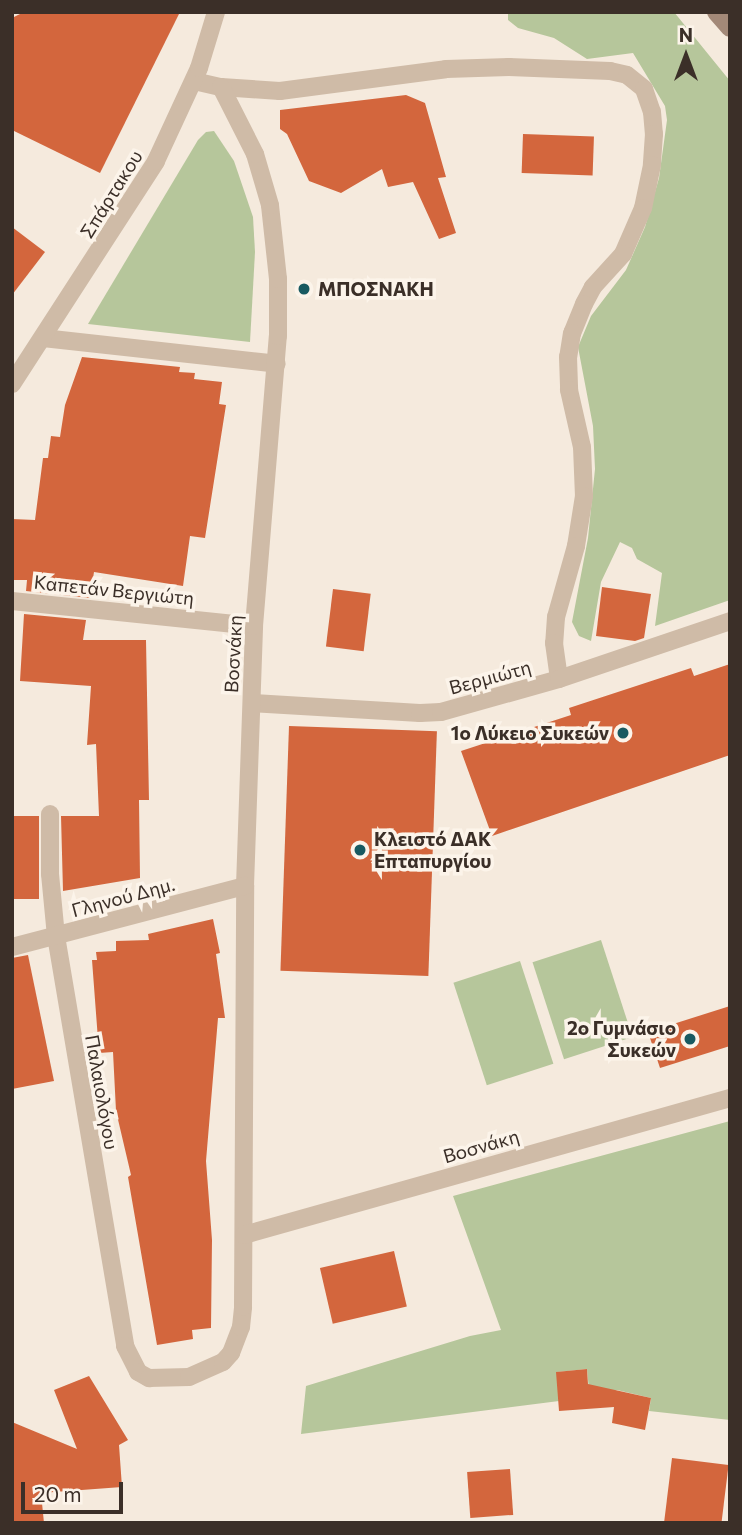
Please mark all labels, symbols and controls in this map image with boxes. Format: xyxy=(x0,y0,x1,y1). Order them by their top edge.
north arrow xyxy=(651,21,721,91)
text: N xyxy=(679,23,693,46)
street label: Σπάρτακου xyxy=(75,146,147,242)
place label: ΜΠΟΣΝΑΚΗ xyxy=(318,278,434,300)
marker: ΜΠΟΣΝΑΚΗ xyxy=(296,281,312,297)
street label: Καπετάν Βεργιώτη xyxy=(33,570,195,610)
street label: Βοσνάκη xyxy=(220,614,246,694)
street label: Βερμιώτη xyxy=(447,655,533,699)
place label: 1ο Λύκειο Συκεών xyxy=(451,722,609,744)
marker: 1ο Λύκειο Συκεών xyxy=(615,725,631,741)
place label: Κλειστό ΔΑΚ Επταπυργίου xyxy=(374,828,491,872)
marker: Κλειστό ΔΑΚ Επταπυργίου xyxy=(352,842,368,858)
street label: Γληνού Δημ. xyxy=(69,872,177,922)
place label: 2ο Γυμνάσιο Συκεών xyxy=(567,1017,676,1061)
marker: 2ο Γυμνάσιο Συκεών xyxy=(682,1031,698,1047)
street label: Παλαιολόγου xyxy=(81,1033,123,1151)
street label: Βοσνάκη xyxy=(440,1124,522,1168)
scale bar xyxy=(24,1468,126,1512)
text: 20 m xyxy=(34,1481,82,1506)

